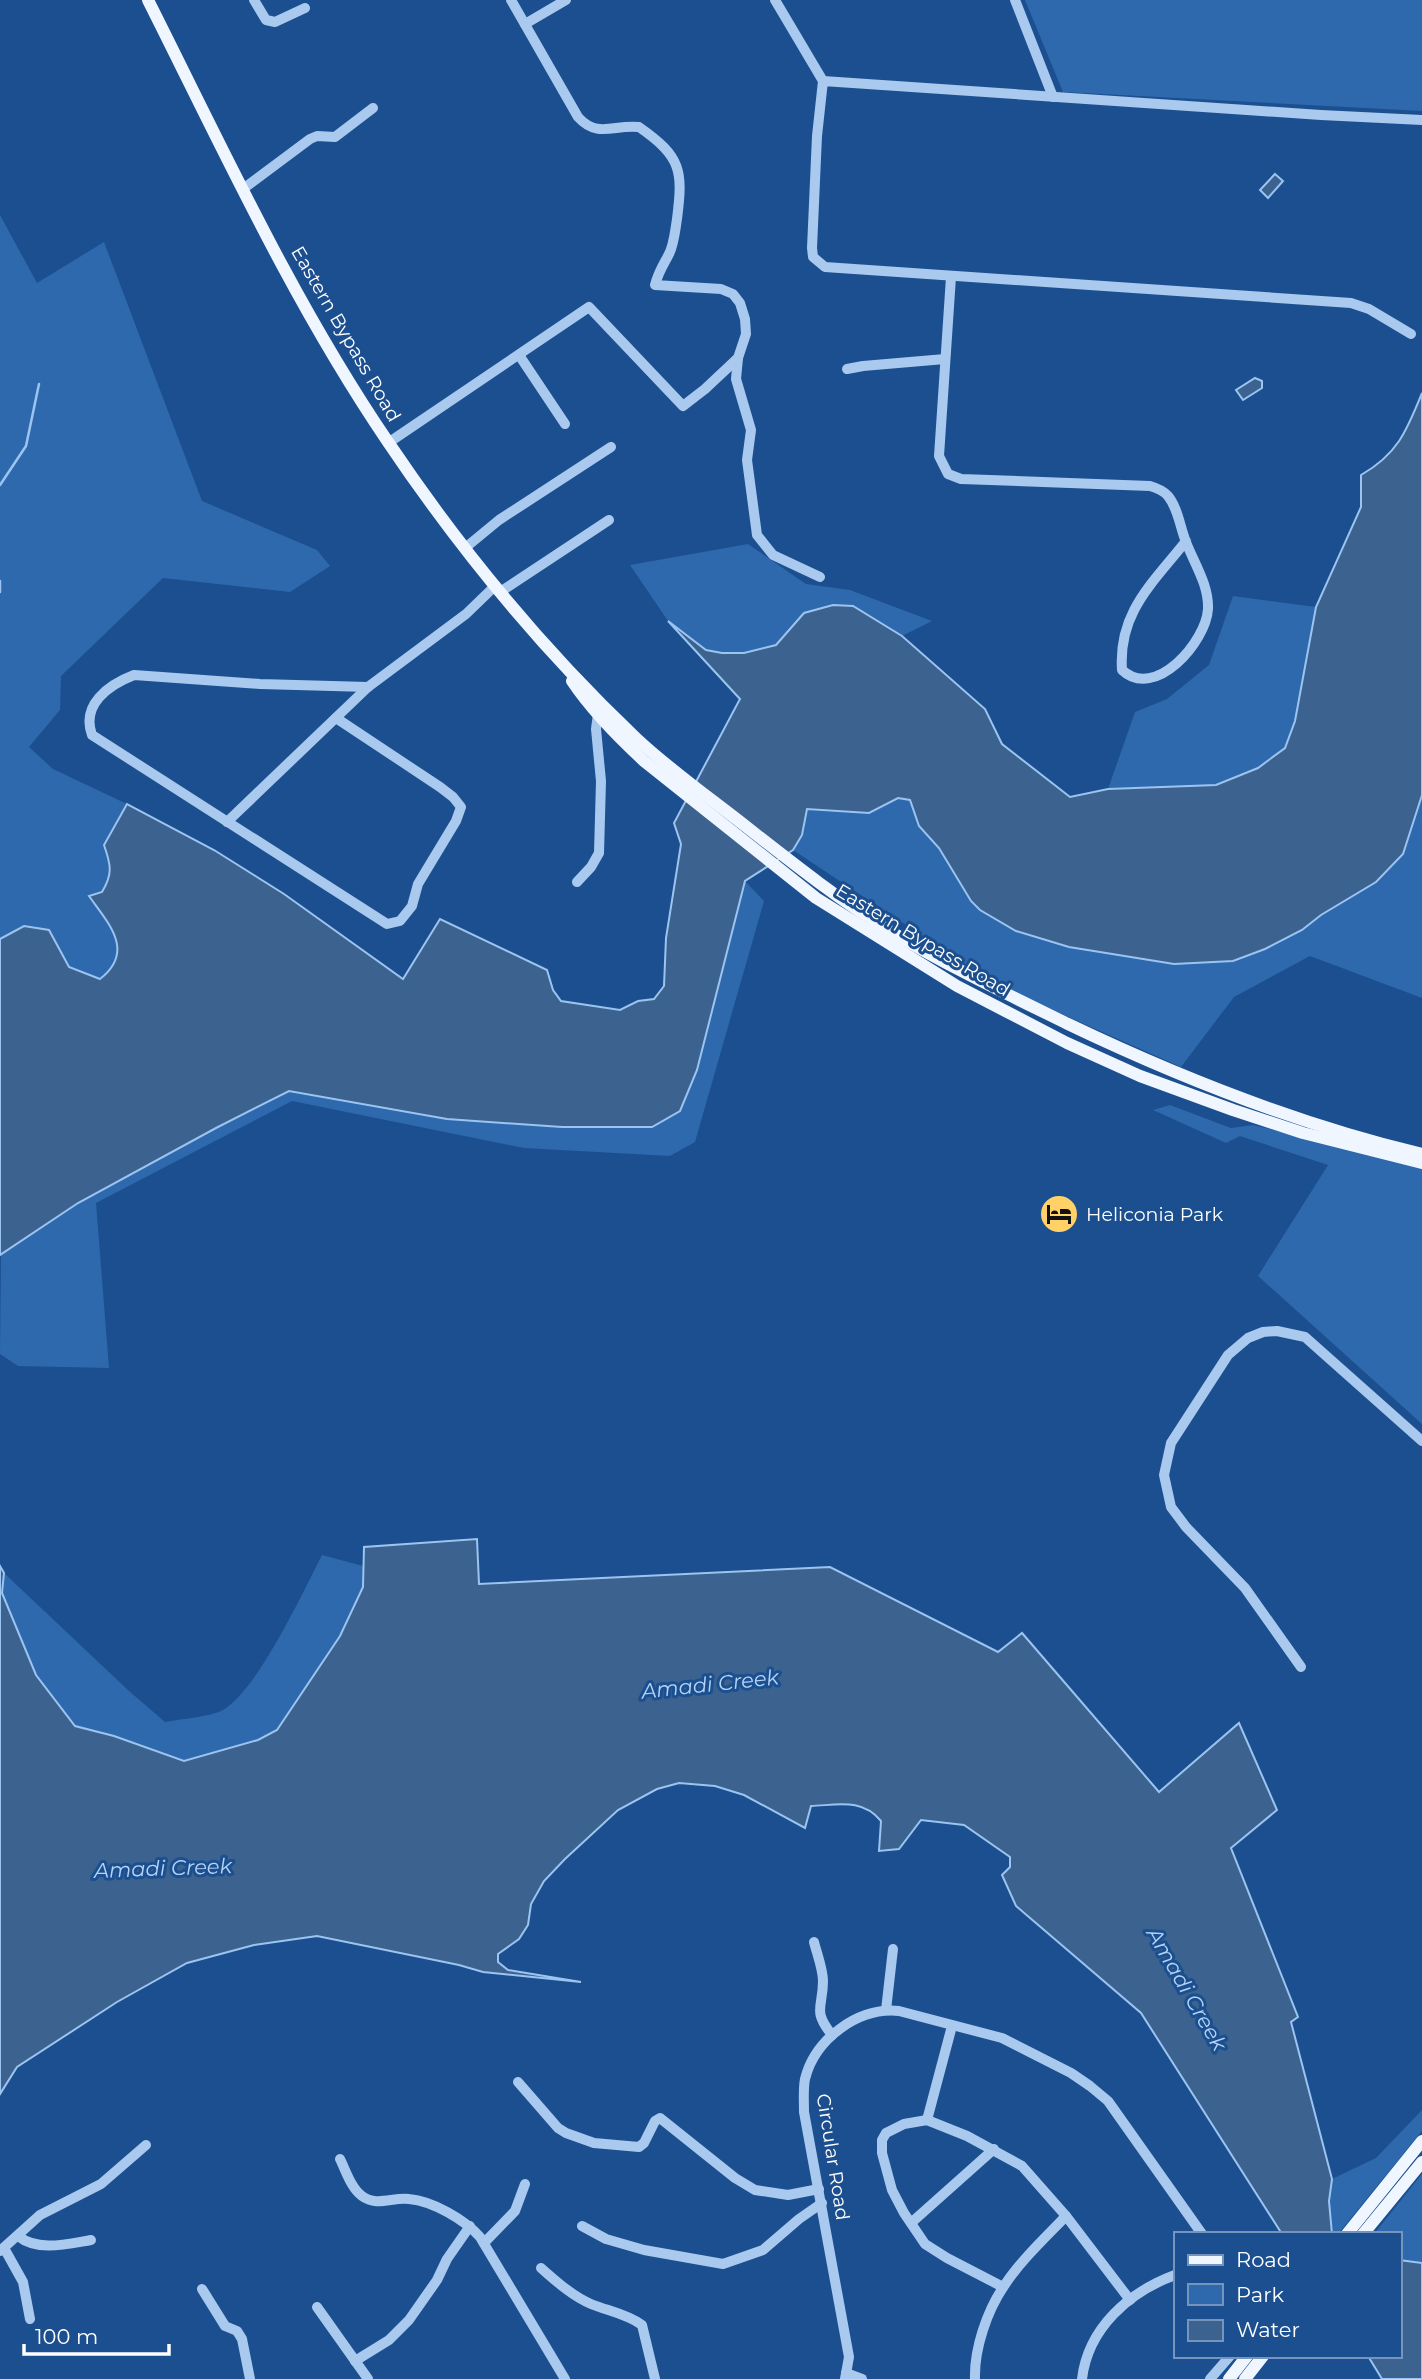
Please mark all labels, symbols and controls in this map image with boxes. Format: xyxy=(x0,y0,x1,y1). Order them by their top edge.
street label: Eastern Bypass Road xyxy=(286,242,406,426)
street label: Eastern Bypass Road xyxy=(832,879,1014,1001)
hotel icon: Heliconia Park xyxy=(1038,1193,1080,1235)
place label: Heliconia Park xyxy=(1086,1203,1224,1226)
water label: Amadi Creek xyxy=(638,1664,781,1704)
water label: Amadi Creek xyxy=(92,1853,234,1883)
water label: Amadi Creek xyxy=(1141,1921,1233,2056)
street label: Circular Road xyxy=(812,2092,854,2222)
legend xyxy=(1174,2232,1401,2358)
text: Road xyxy=(1236,2247,1291,2272)
text: Park xyxy=(1236,2282,1284,2307)
scale bar xyxy=(24,2312,170,2356)
text: Water xyxy=(1236,2317,1300,2342)
text: 100 m xyxy=(35,2324,98,2349)

